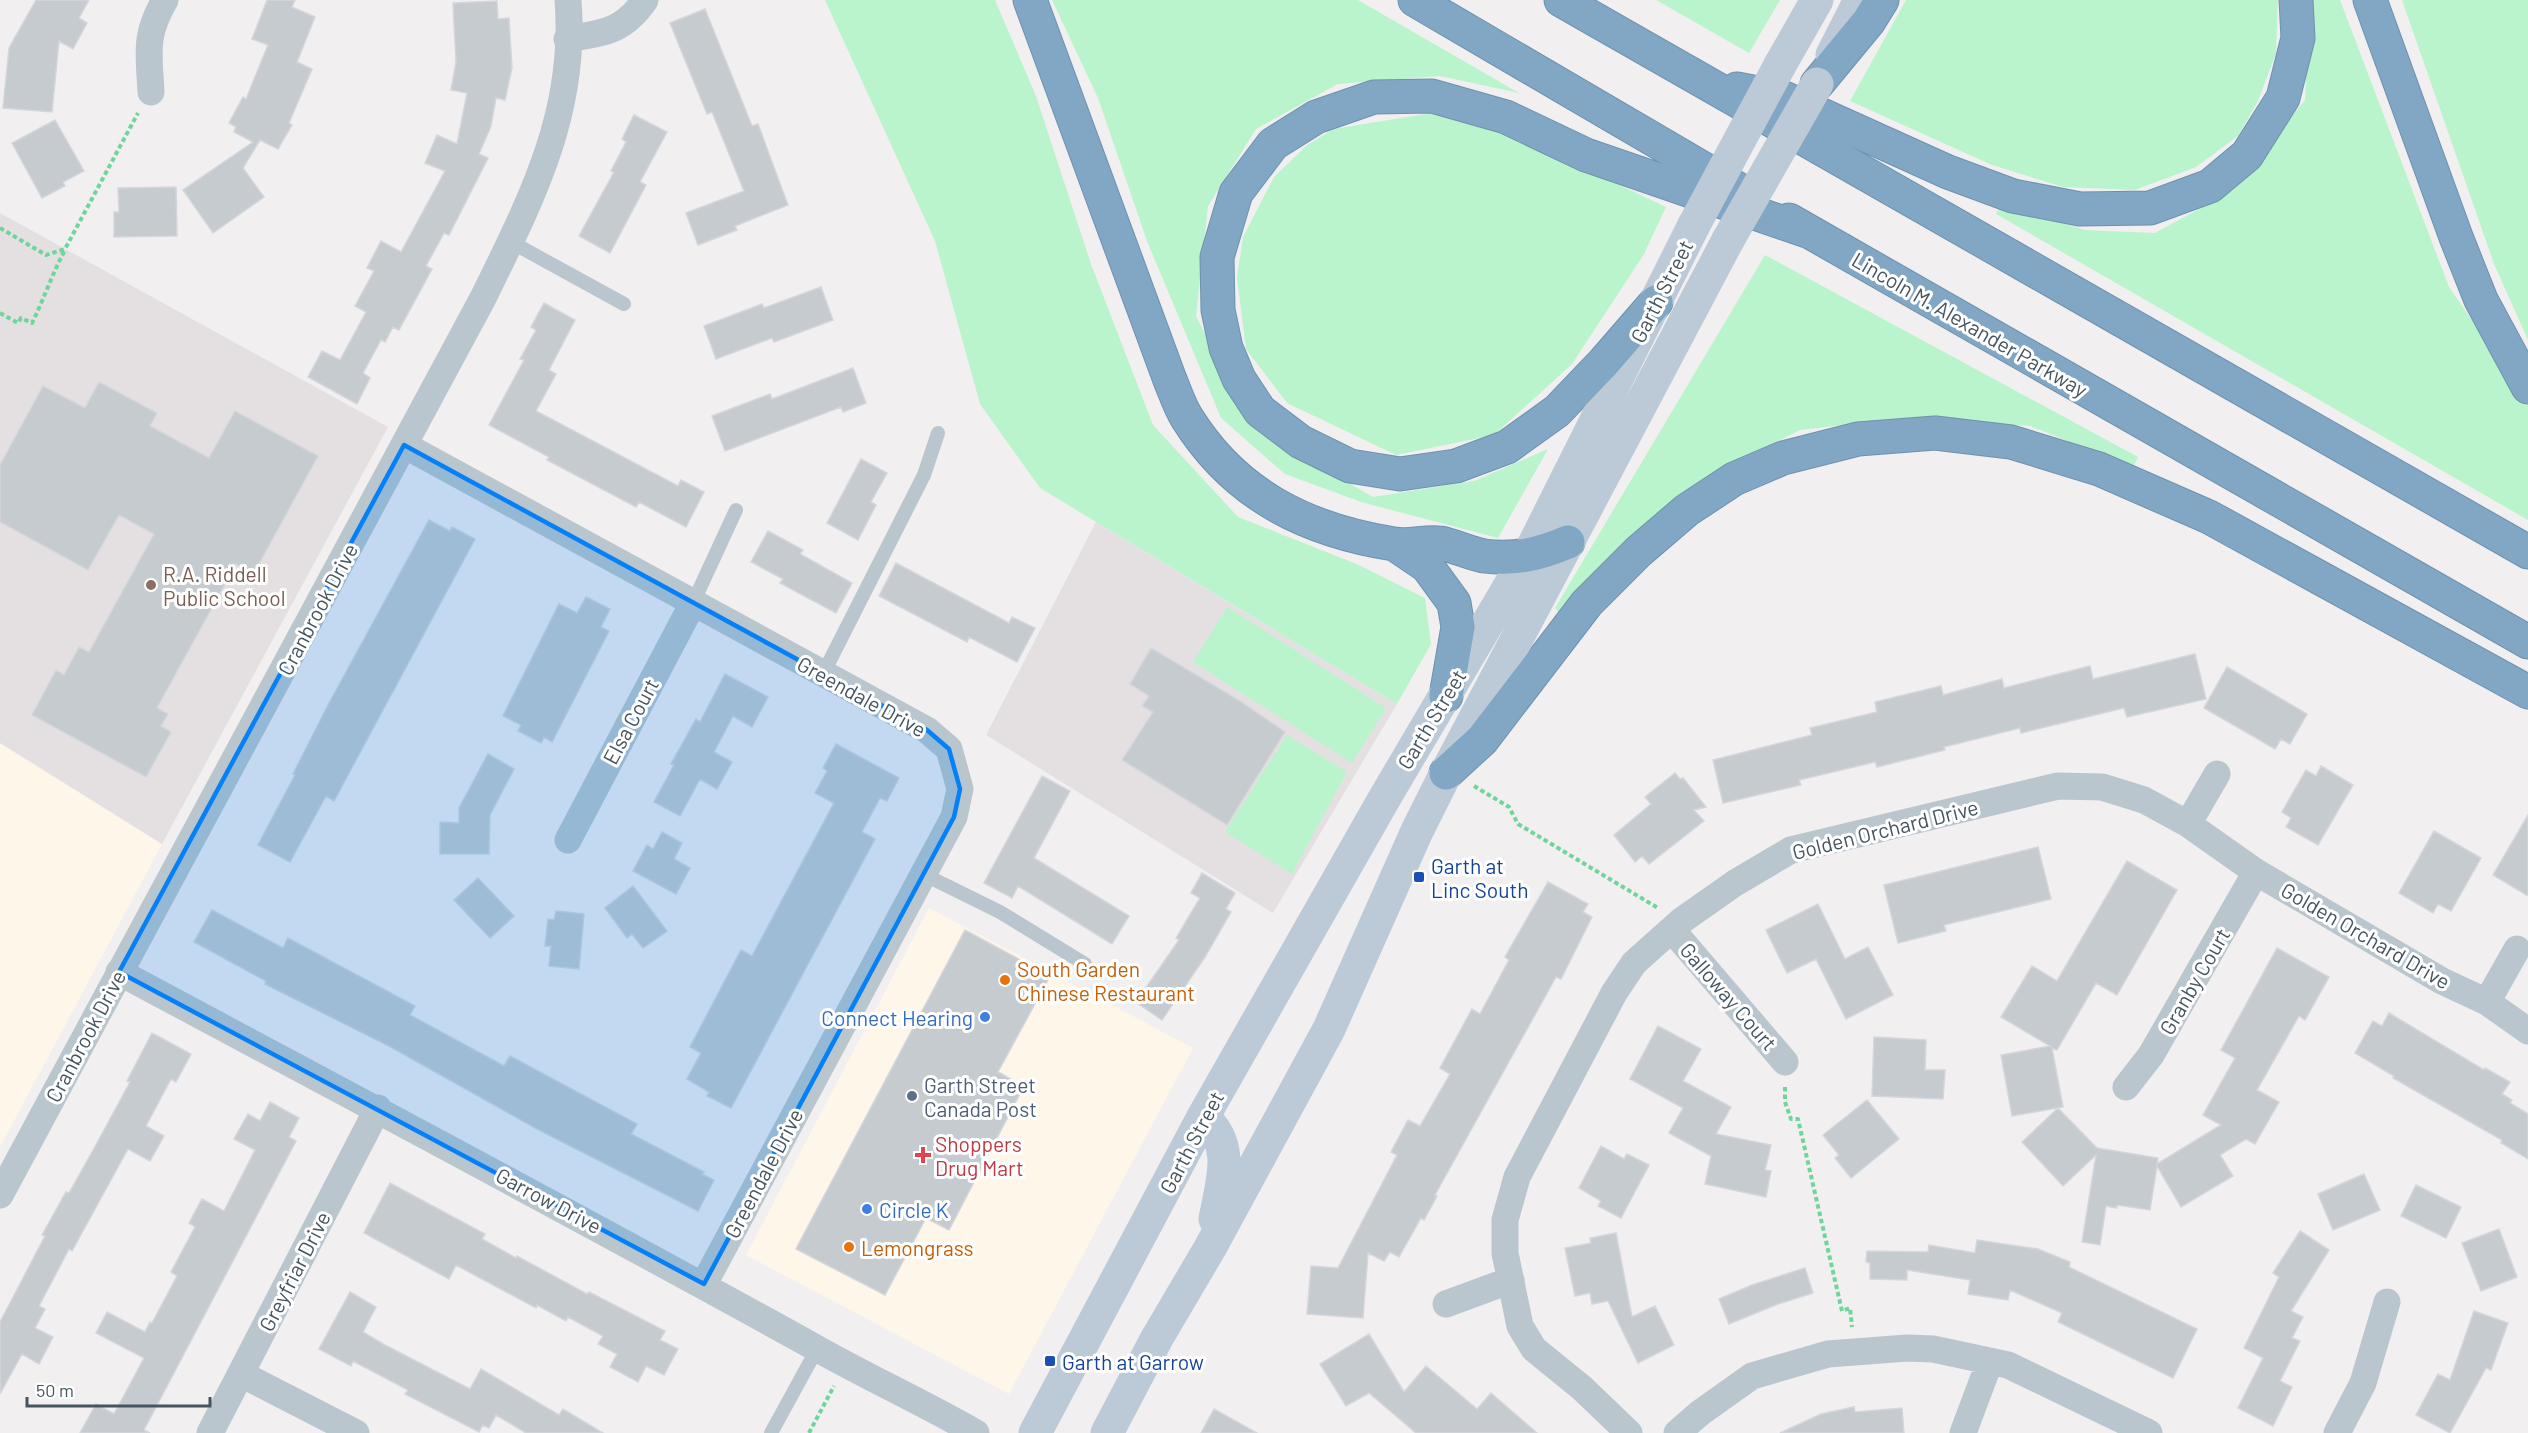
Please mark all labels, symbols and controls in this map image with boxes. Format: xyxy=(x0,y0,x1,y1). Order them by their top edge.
street label: Garth Street xyxy=(1624,235,1698,347)
street label: Lincoln M. Alexander Parkway xyxy=(1848,246,2092,402)
street label: Cranbrook Drive xyxy=(272,539,362,679)
place label: R.A. Riddell Public School xyxy=(163,561,286,610)
marker: R.A. Riddell Public School xyxy=(144,578,158,592)
street label: Greendale Drive xyxy=(793,650,931,742)
street label: Garth Street xyxy=(1391,665,1471,773)
street label: Elsa Court xyxy=(597,674,663,768)
street label: Golden Orchard Drive xyxy=(1789,794,1981,864)
place label: Garth at Linc South xyxy=(1431,853,1529,902)
marker: Garth at Linc South xyxy=(1412,870,1426,884)
street label: Golden Orchard Drive xyxy=(2277,876,2455,994)
street label: Granby Court xyxy=(2154,923,2234,1039)
street label: Galloway Court xyxy=(1675,937,1783,1055)
place label: South Garden Chinese Restaurant xyxy=(1017,956,1195,1005)
street label: Cranbrook Drive xyxy=(40,966,130,1106)
marker: South Garden Chinese Restaurant xyxy=(998,973,1012,987)
place label: Connect Hearing xyxy=(821,1005,973,1030)
marker: Connect Hearing xyxy=(978,1010,992,1024)
place label: Garth Street Canada Post xyxy=(924,1072,1037,1121)
street label: Garth Street xyxy=(1154,1087,1228,1197)
marker: Garth Street Canada Post xyxy=(905,1089,919,1103)
street label: Greendale Drive xyxy=(718,1104,808,1242)
place label: Shoppers Drug Mart xyxy=(935,1131,1024,1180)
marker: Shoppers Drug Mart xyxy=(916,1148,930,1162)
street label: Garrow Drive xyxy=(492,1162,606,1238)
place label: Circle K xyxy=(879,1197,949,1222)
marker: Circle K xyxy=(860,1202,874,1216)
street label: Greyfriar Drive xyxy=(253,1207,335,1335)
place label: Lemongrass xyxy=(861,1235,974,1260)
marker: Lemongrass xyxy=(842,1240,856,1254)
place label: Garth at Garrow xyxy=(1062,1349,1204,1374)
marker: Garth at Garrow xyxy=(1043,1354,1057,1368)
scale bar xyxy=(27,1370,210,1408)
text: 50 m xyxy=(36,1379,74,1401)

